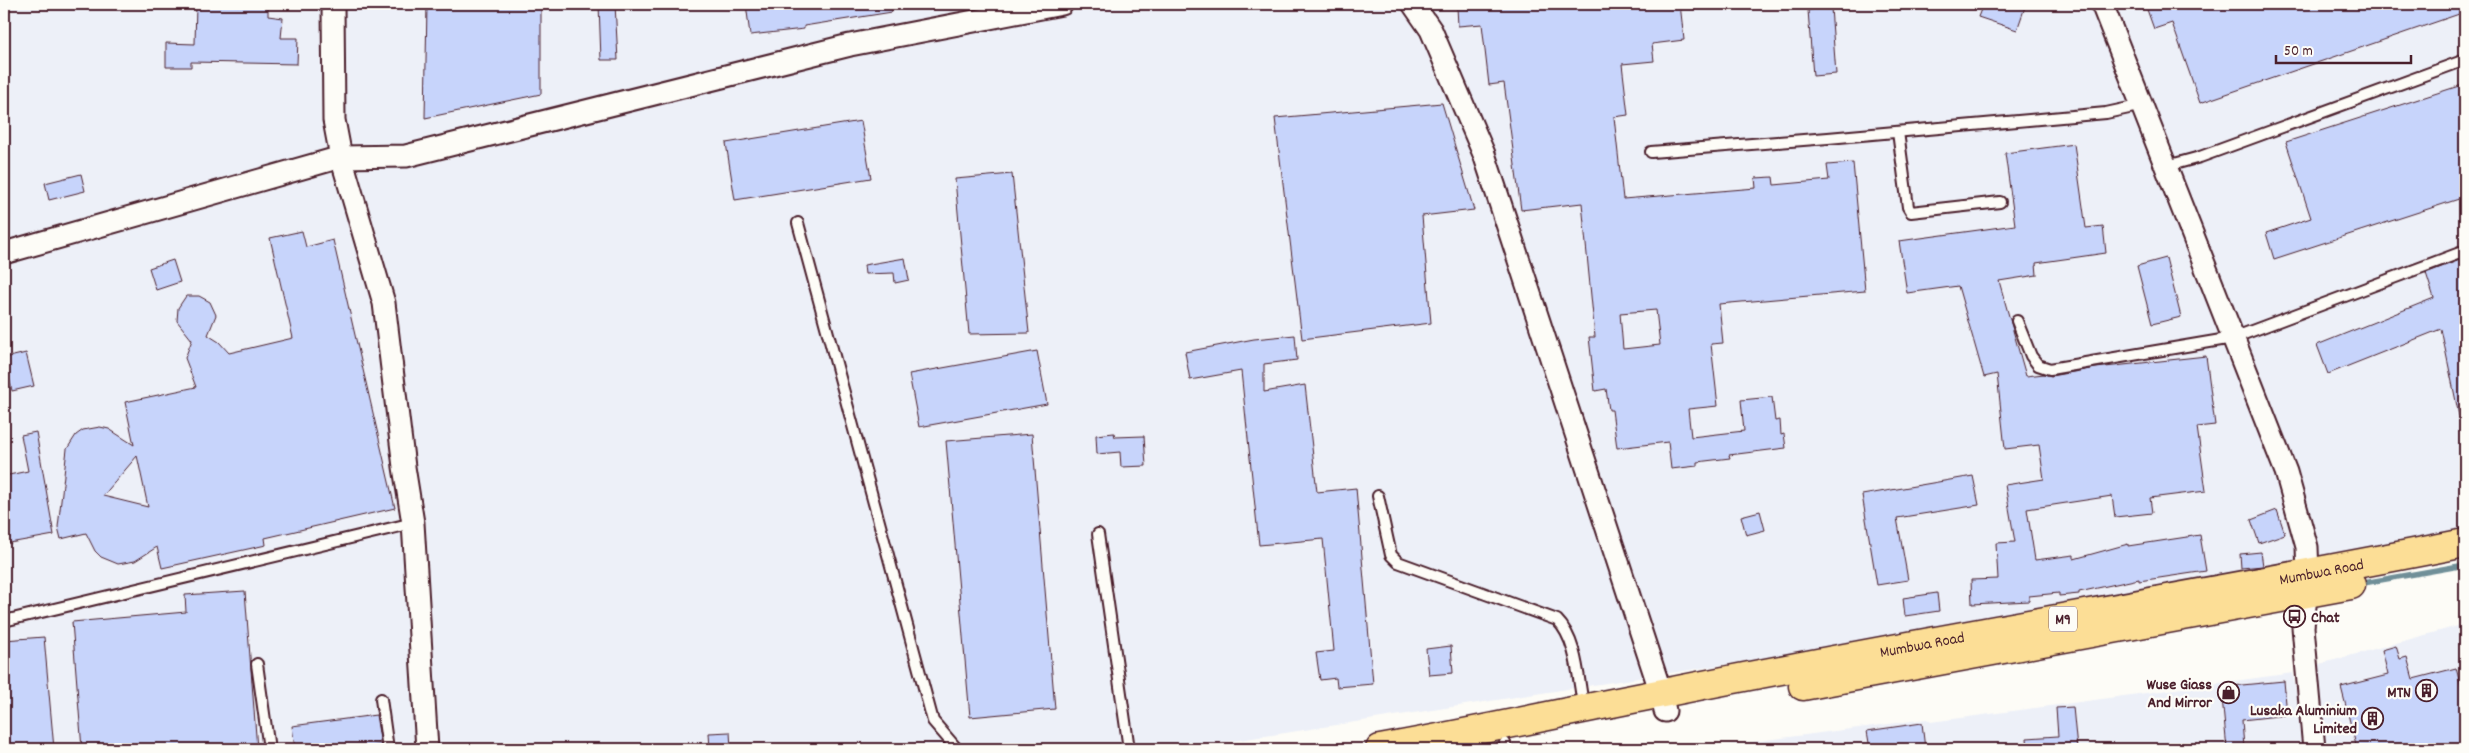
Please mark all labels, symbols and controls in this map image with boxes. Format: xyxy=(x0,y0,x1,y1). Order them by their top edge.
scale bar xyxy=(2276,32,2412,64)
text: 50 m xyxy=(2284,41,2313,63)
street label: Mumbwa Road xyxy=(2277,554,2366,592)
bus stop icon: Chat xyxy=(2283,604,2307,628)
road number: M9 xyxy=(2049,606,2077,632)
place label: Chat xyxy=(2311,607,2340,630)
street label: Mumbwa Road xyxy=(1878,627,1966,665)
place label: Wuse Giass And Mirror xyxy=(2146,674,2213,715)
building icon: MTN xyxy=(2415,679,2439,703)
shop icon: Wuse Giass And Mirror xyxy=(2216,680,2240,704)
place label: MTN xyxy=(2387,682,2411,705)
place label: Lusaka Aluminium Limited xyxy=(2250,700,2357,741)
building icon: Lusaka Aluminium Limited xyxy=(2361,706,2385,730)

